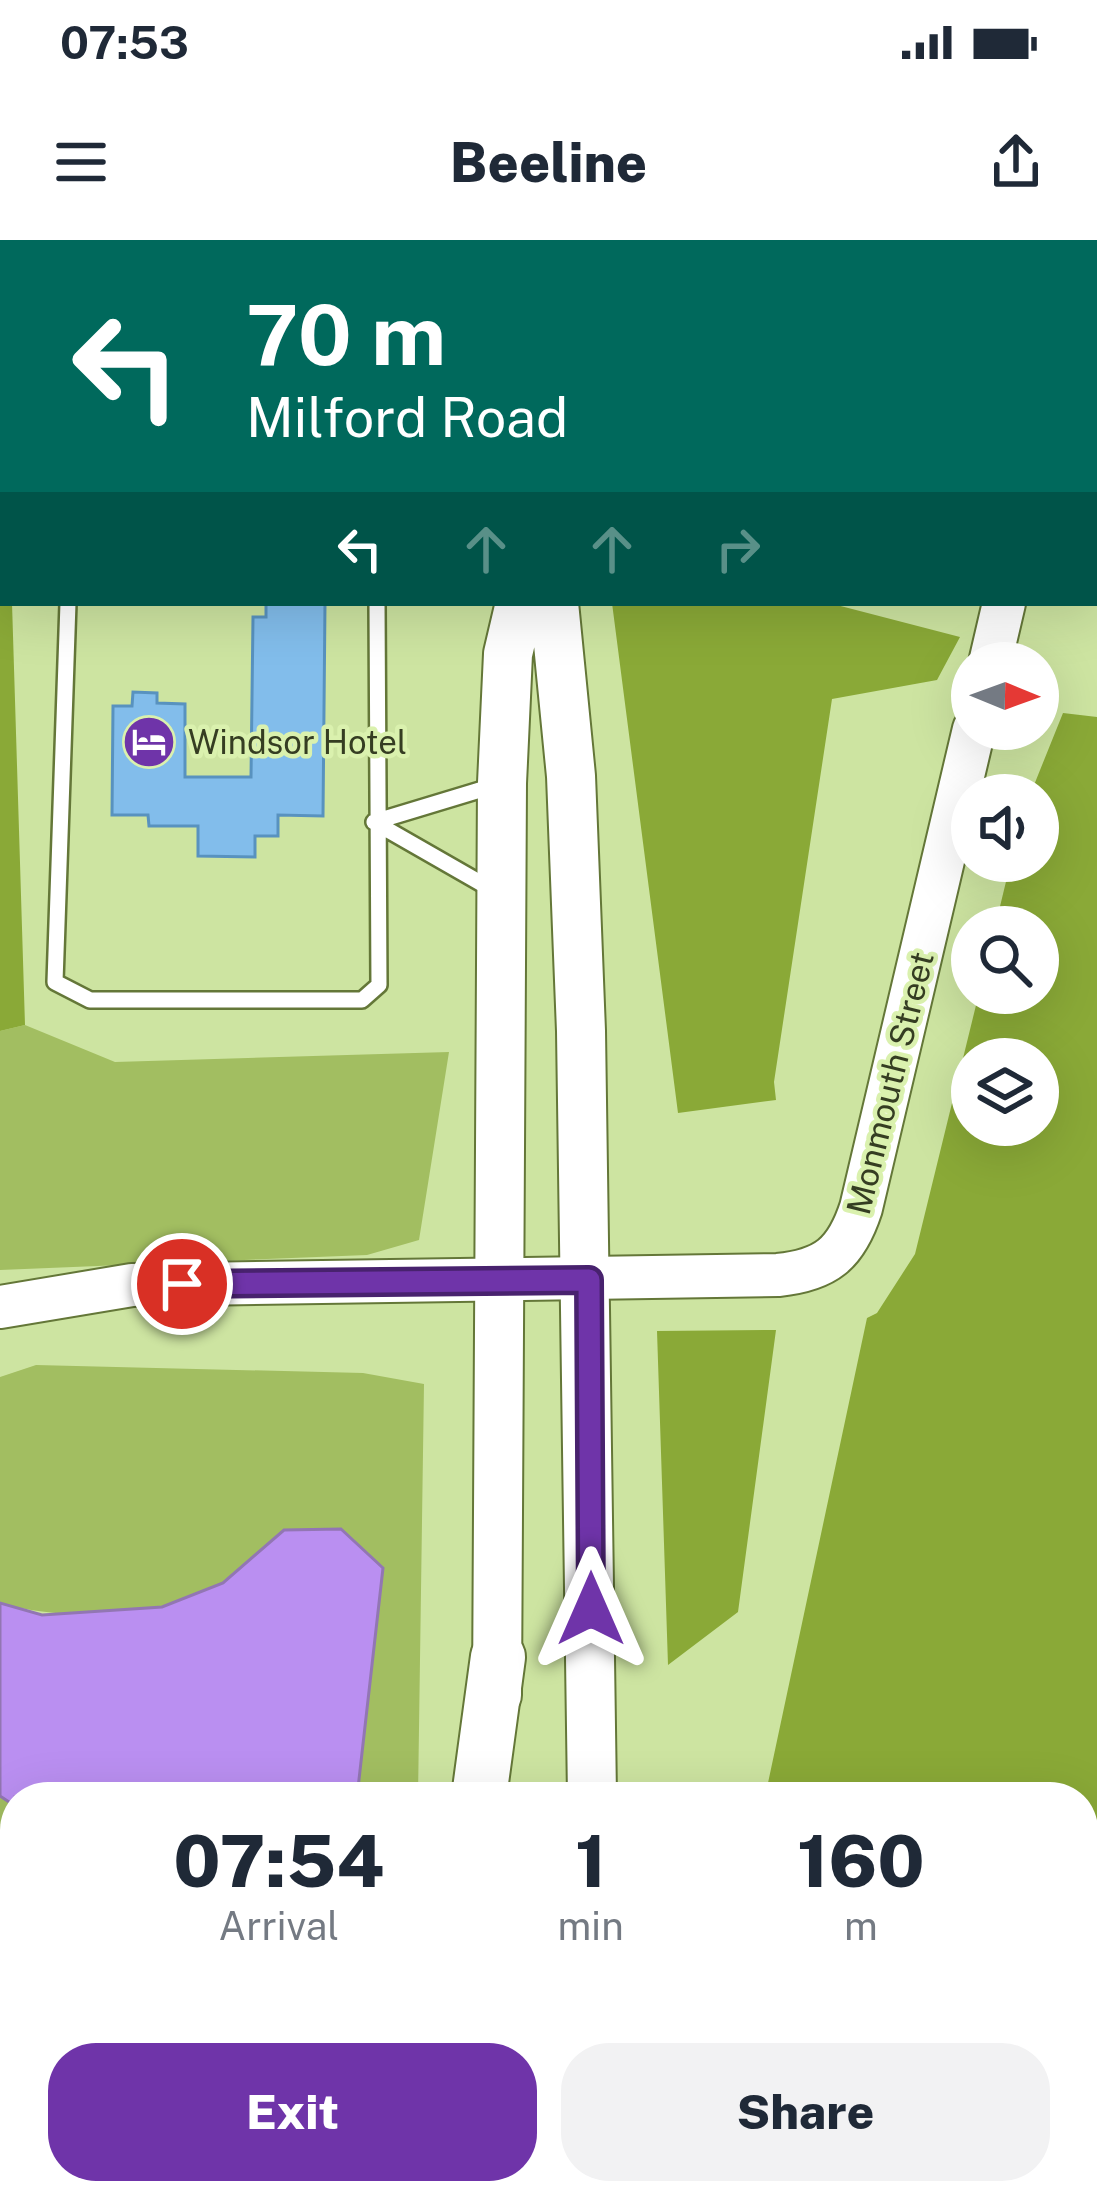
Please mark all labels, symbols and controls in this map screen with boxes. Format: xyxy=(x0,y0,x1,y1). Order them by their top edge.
text: 07:53 xyxy=(60,16,189,69)
icon: menu xyxy=(48,129,114,195)
icon: share xyxy=(983,129,1049,195)
text: Beeline xyxy=(450,131,647,194)
text: 70 m xyxy=(246,285,446,384)
icon: left xyxy=(48,288,204,444)
text: Milford Road xyxy=(246,386,568,449)
icon: left xyxy=(327,516,393,582)
icon: ahead xyxy=(453,516,519,582)
icon: ahead xyxy=(579,516,645,582)
icon: right xyxy=(705,516,771,582)
north arrow xyxy=(951,642,1059,750)
map controls xyxy=(951,642,1059,1146)
hotel icon: Windsor Hotel xyxy=(121,714,177,770)
place label: Windsor Hotel xyxy=(188,723,407,761)
button: sound xyxy=(951,774,1059,882)
button: search xyxy=(951,906,1059,1014)
street label: Monmouth Street xyxy=(839,948,941,1218)
button: layers xyxy=(951,1038,1059,1146)
pin xyxy=(131,1233,233,1335)
icon: arrive xyxy=(149,1251,215,1317)
position arrow xyxy=(528,1546,654,1672)
text: 07:54 xyxy=(173,1819,384,1903)
text: 1 xyxy=(575,1819,606,1903)
text: 160 xyxy=(797,1819,925,1903)
text: Arrival xyxy=(219,1903,339,1949)
text: min xyxy=(558,1903,624,1949)
text: m xyxy=(844,1903,878,1949)
button: Exit xyxy=(48,2043,537,2181)
button: Share xyxy=(561,2043,1050,2181)

